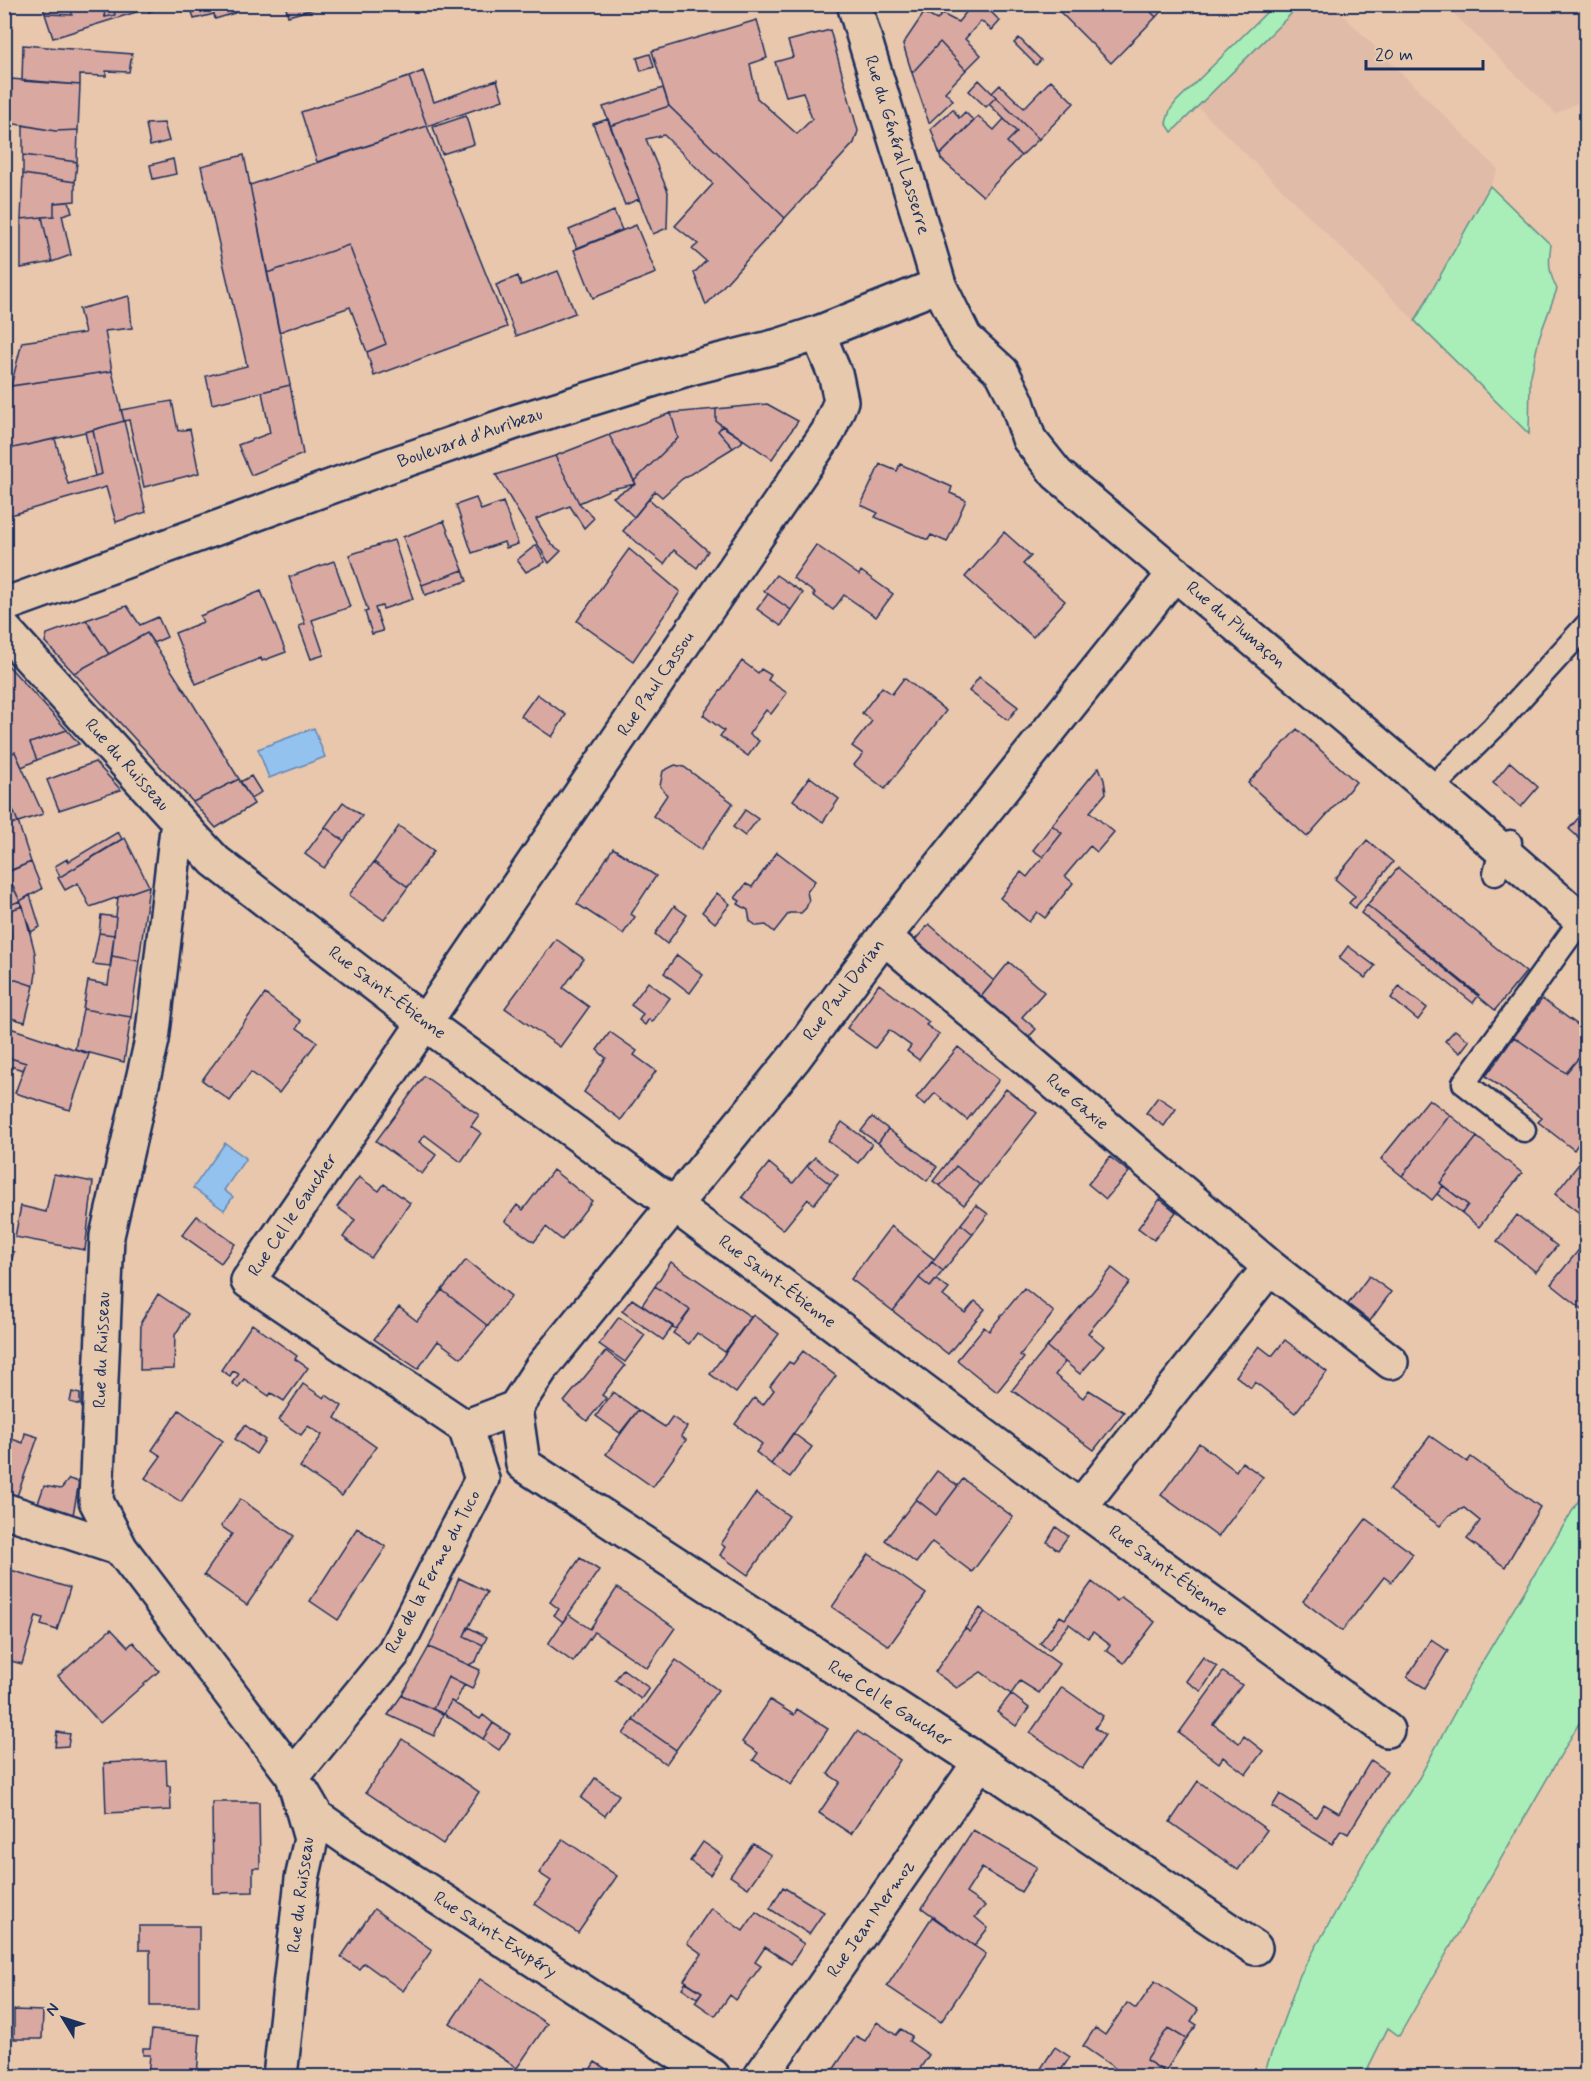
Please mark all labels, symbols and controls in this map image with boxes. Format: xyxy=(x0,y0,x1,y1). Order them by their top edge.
scale bar xyxy=(1366,33,1483,71)
text: 20 m xyxy=(1375,43,1413,67)
street label: Rue du Général Lasserre xyxy=(858,53,936,238)
street label: Boulevard d'Auribeau xyxy=(394,402,546,474)
street label: Rue du Plumaçon xyxy=(1181,576,1291,674)
street label: Rue Paul Cassou xyxy=(612,627,700,741)
street label: Rue du Ruisseau xyxy=(79,714,175,816)
street label: Rue Paul Dorian xyxy=(798,934,890,1046)
street label: Rue Saint-Étienne xyxy=(323,941,451,1045)
street label: Rue Gaxie xyxy=(1041,1068,1113,1136)
street label: Rue Cel le Gaucher xyxy=(243,1148,343,1281)
street label: Rue Saint-Étienne xyxy=(713,1230,841,1334)
street label: Rue du Ruisseau xyxy=(88,1291,116,1409)
street label: Rue de la Ferme du Tuco xyxy=(380,1486,486,1658)
street label: Rue Saint-Étienne xyxy=(1104,1520,1232,1622)
street label: Rue Cel le Gaucher xyxy=(823,1655,957,1754)
street label: Rue du Ruisseau xyxy=(282,1836,320,1954)
street label: Rue Jean Mermoz xyxy=(821,1855,921,1983)
street label: Rue Saint-Exupéry xyxy=(429,1886,561,1984)
north arrow xyxy=(33,1988,93,2048)
text: N xyxy=(41,1999,64,2020)

